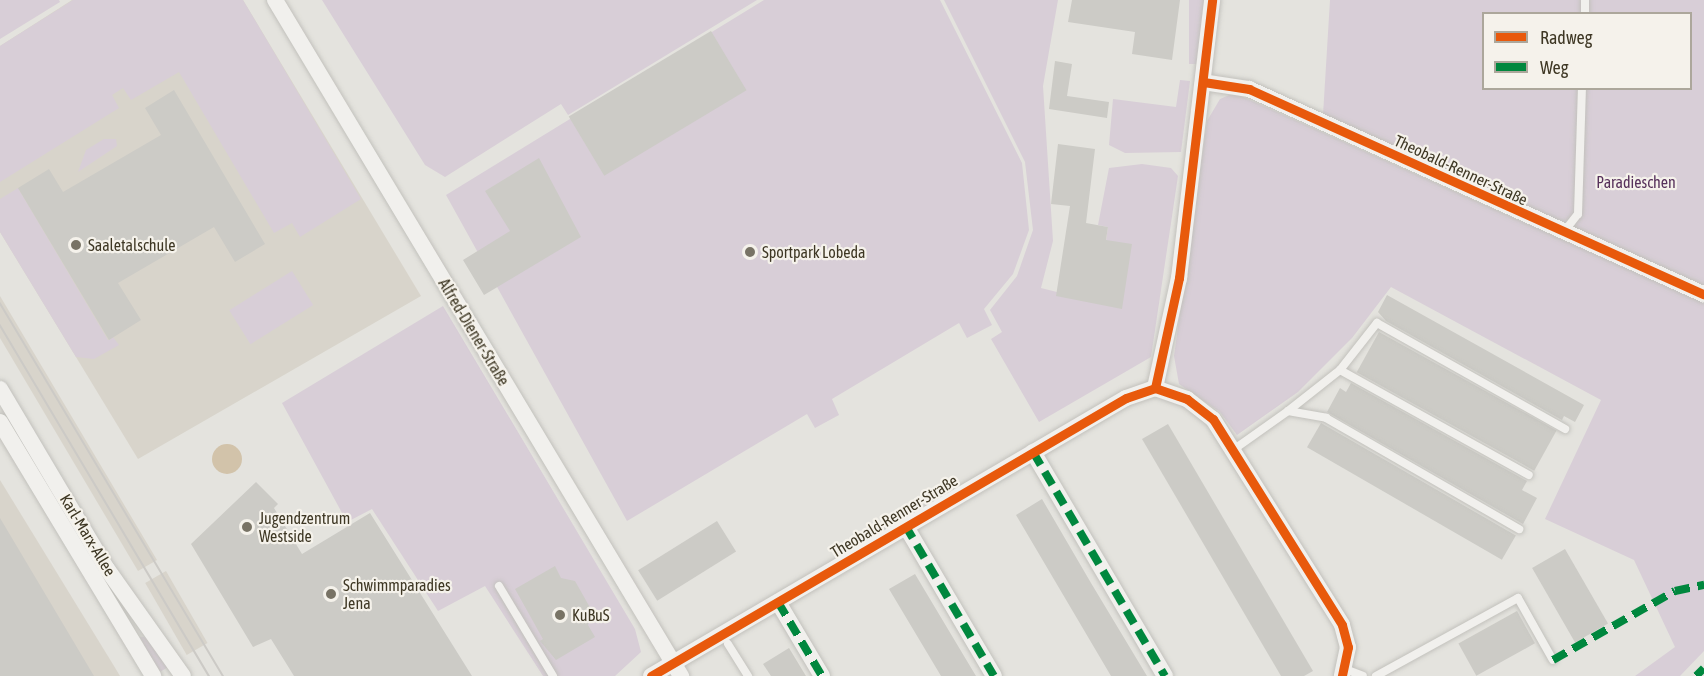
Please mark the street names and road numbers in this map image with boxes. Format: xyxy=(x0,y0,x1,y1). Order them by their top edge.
street label: Theobald-Renner-Straße xyxy=(1391,131,1531,209)
street label: Alfred-Diener-Straße xyxy=(434,275,514,389)
street label: Theobald-Renner-Straße xyxy=(827,471,961,561)
street label: Karl-Marx-Allee xyxy=(56,491,120,579)

